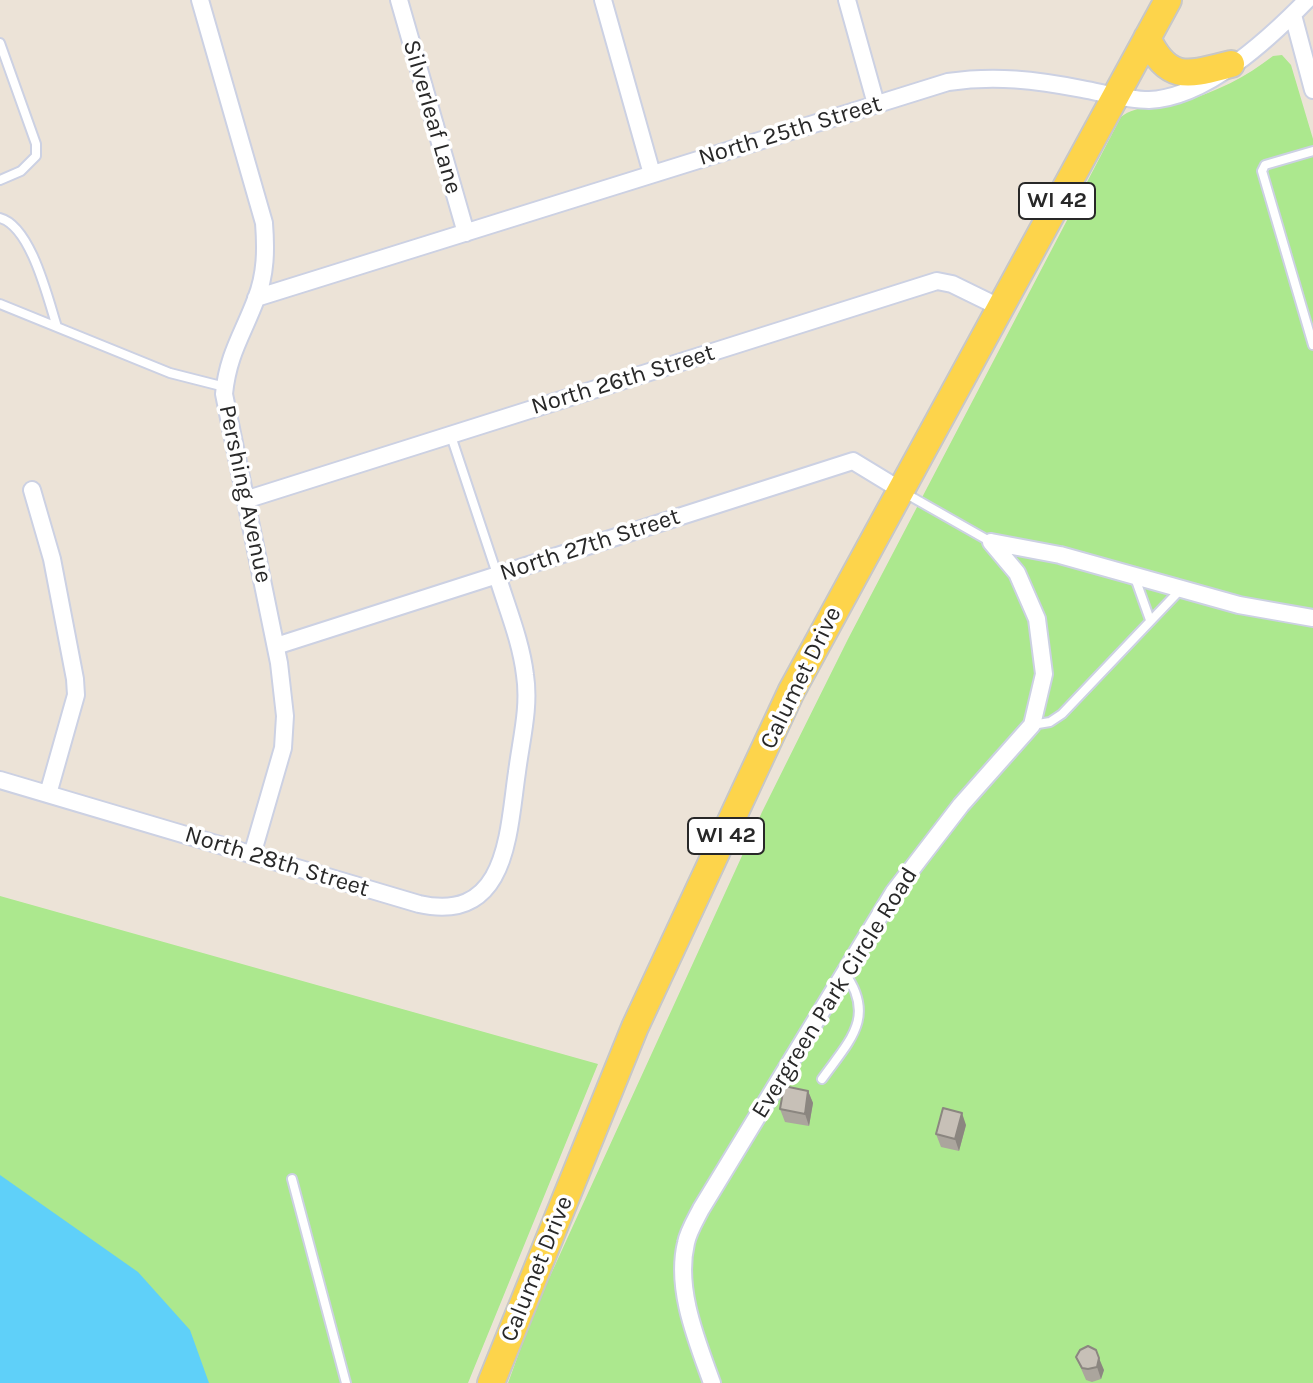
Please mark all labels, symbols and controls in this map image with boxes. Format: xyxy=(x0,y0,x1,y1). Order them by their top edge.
street label: Silverleaf Lane xyxy=(396,37,468,197)
street label: North 25th Street xyxy=(695,89,885,173)
road number: WI 42 xyxy=(1019,183,1095,219)
street label: North 26th Street xyxy=(528,338,718,422)
street label: Pershing Avenue xyxy=(212,402,278,586)
street label: North 27th Street xyxy=(496,502,684,588)
street label: Calumet Drive xyxy=(754,602,848,754)
road number: WI 42 xyxy=(688,818,764,854)
street label: North 28th Street xyxy=(181,820,373,904)
street label: Evergreen Park Circle Road xyxy=(746,862,924,1124)
street label: Calumet Drive xyxy=(495,1192,579,1346)

